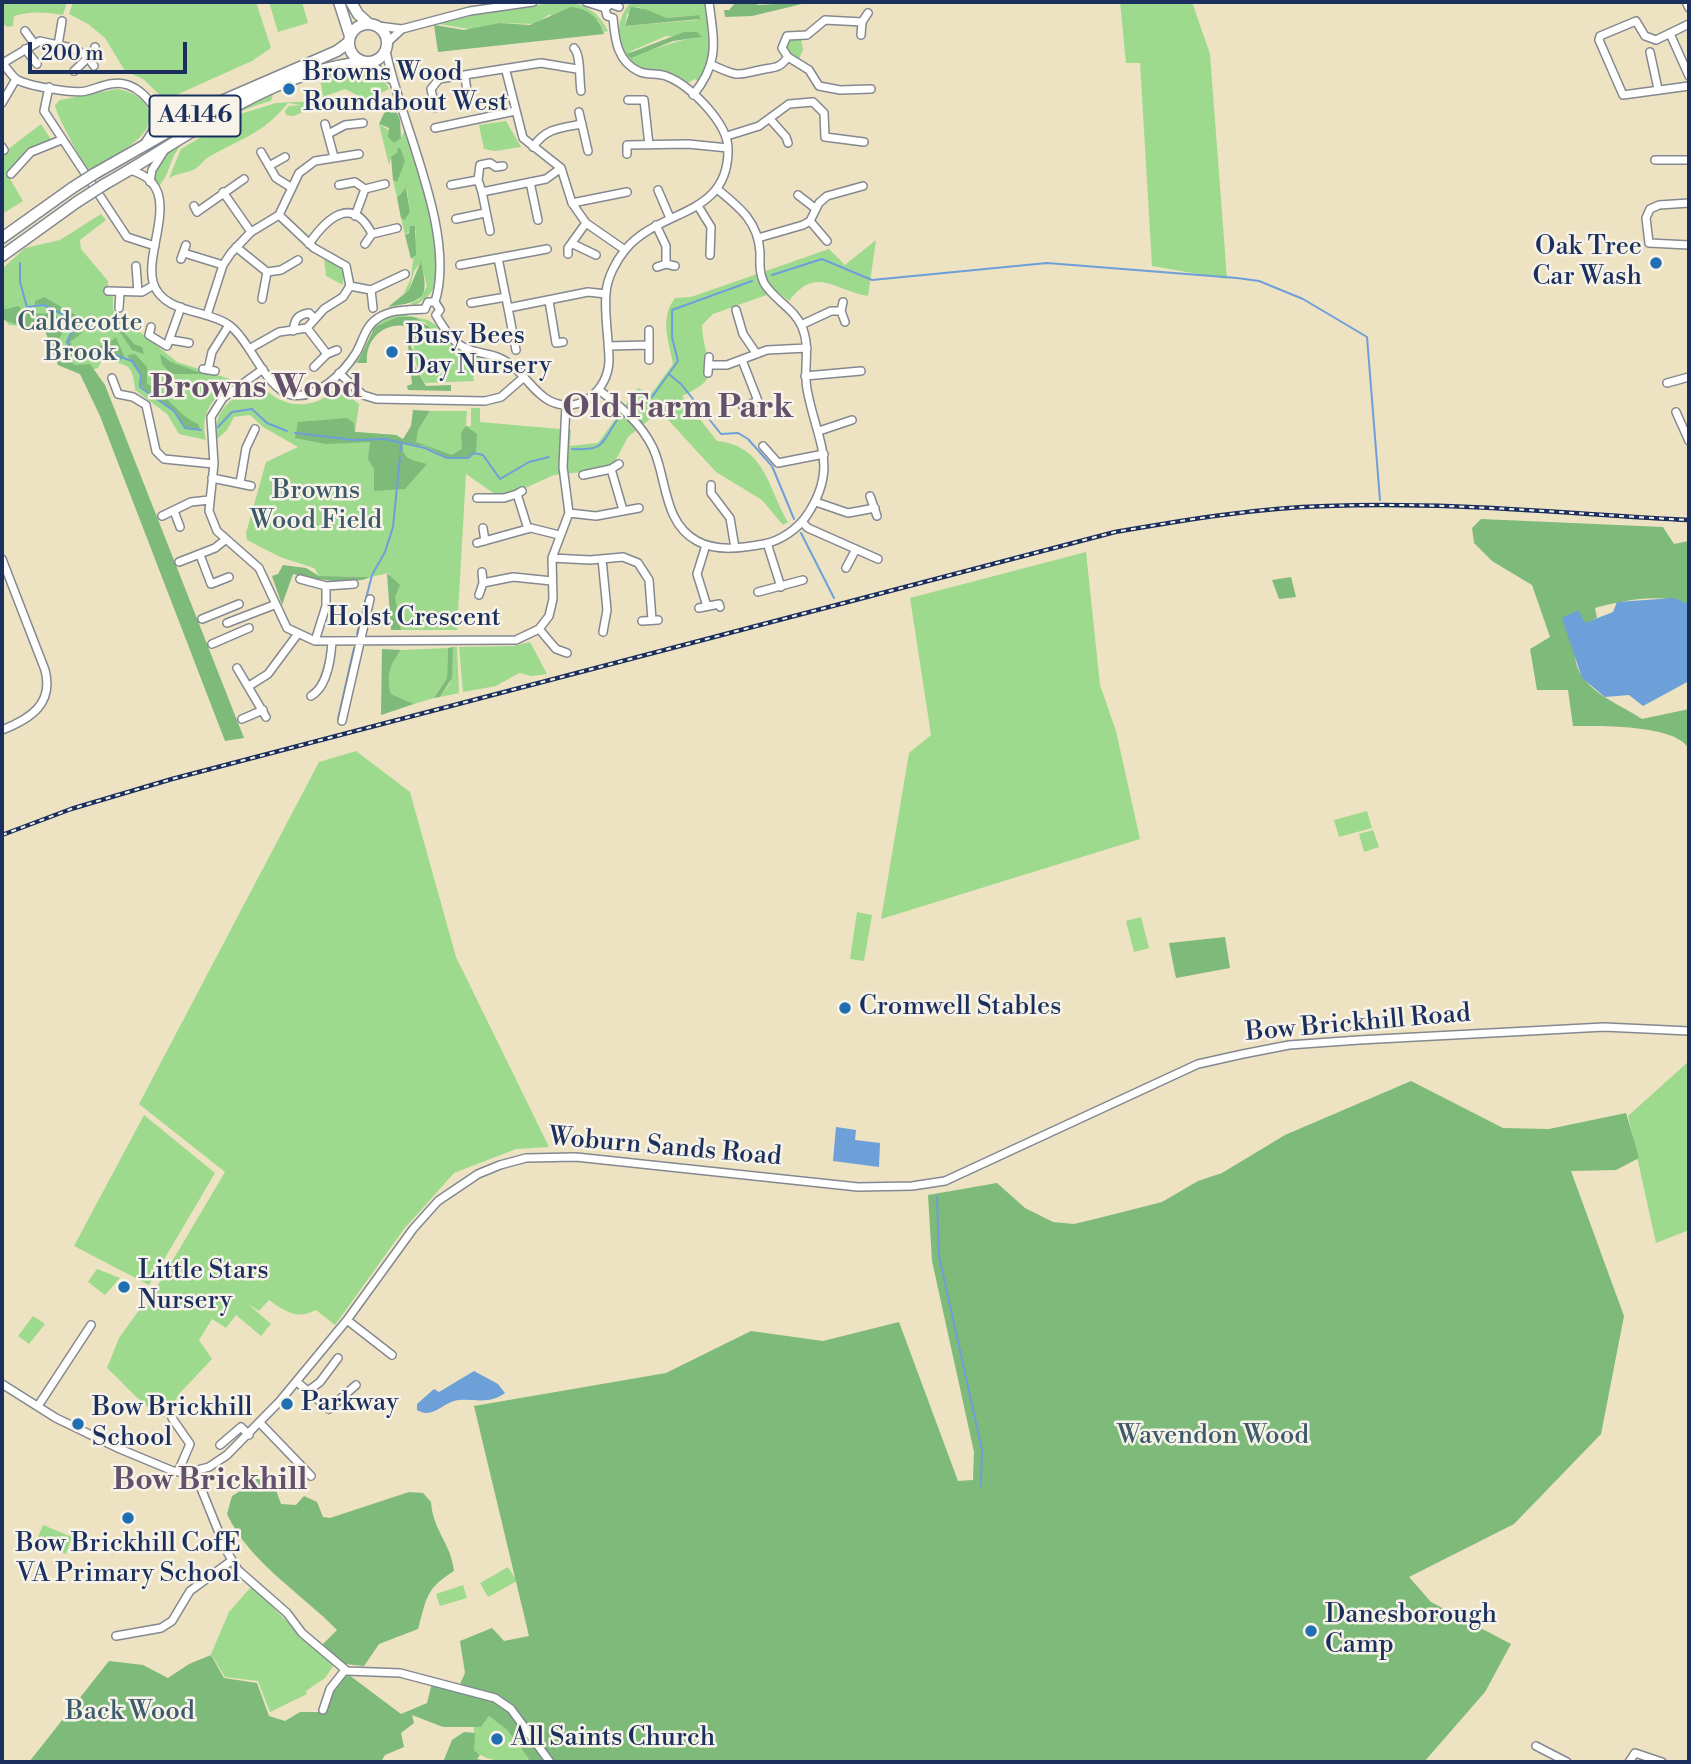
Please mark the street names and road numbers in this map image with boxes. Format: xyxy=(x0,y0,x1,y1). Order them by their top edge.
road number: A4146 xyxy=(150,96,241,136)
street label: Holst Crescent xyxy=(327,603,501,635)
street label: Bow Brickhill Road xyxy=(1244,999,1472,1049)
street label: Woburn Sands Road xyxy=(547,1122,783,1174)

